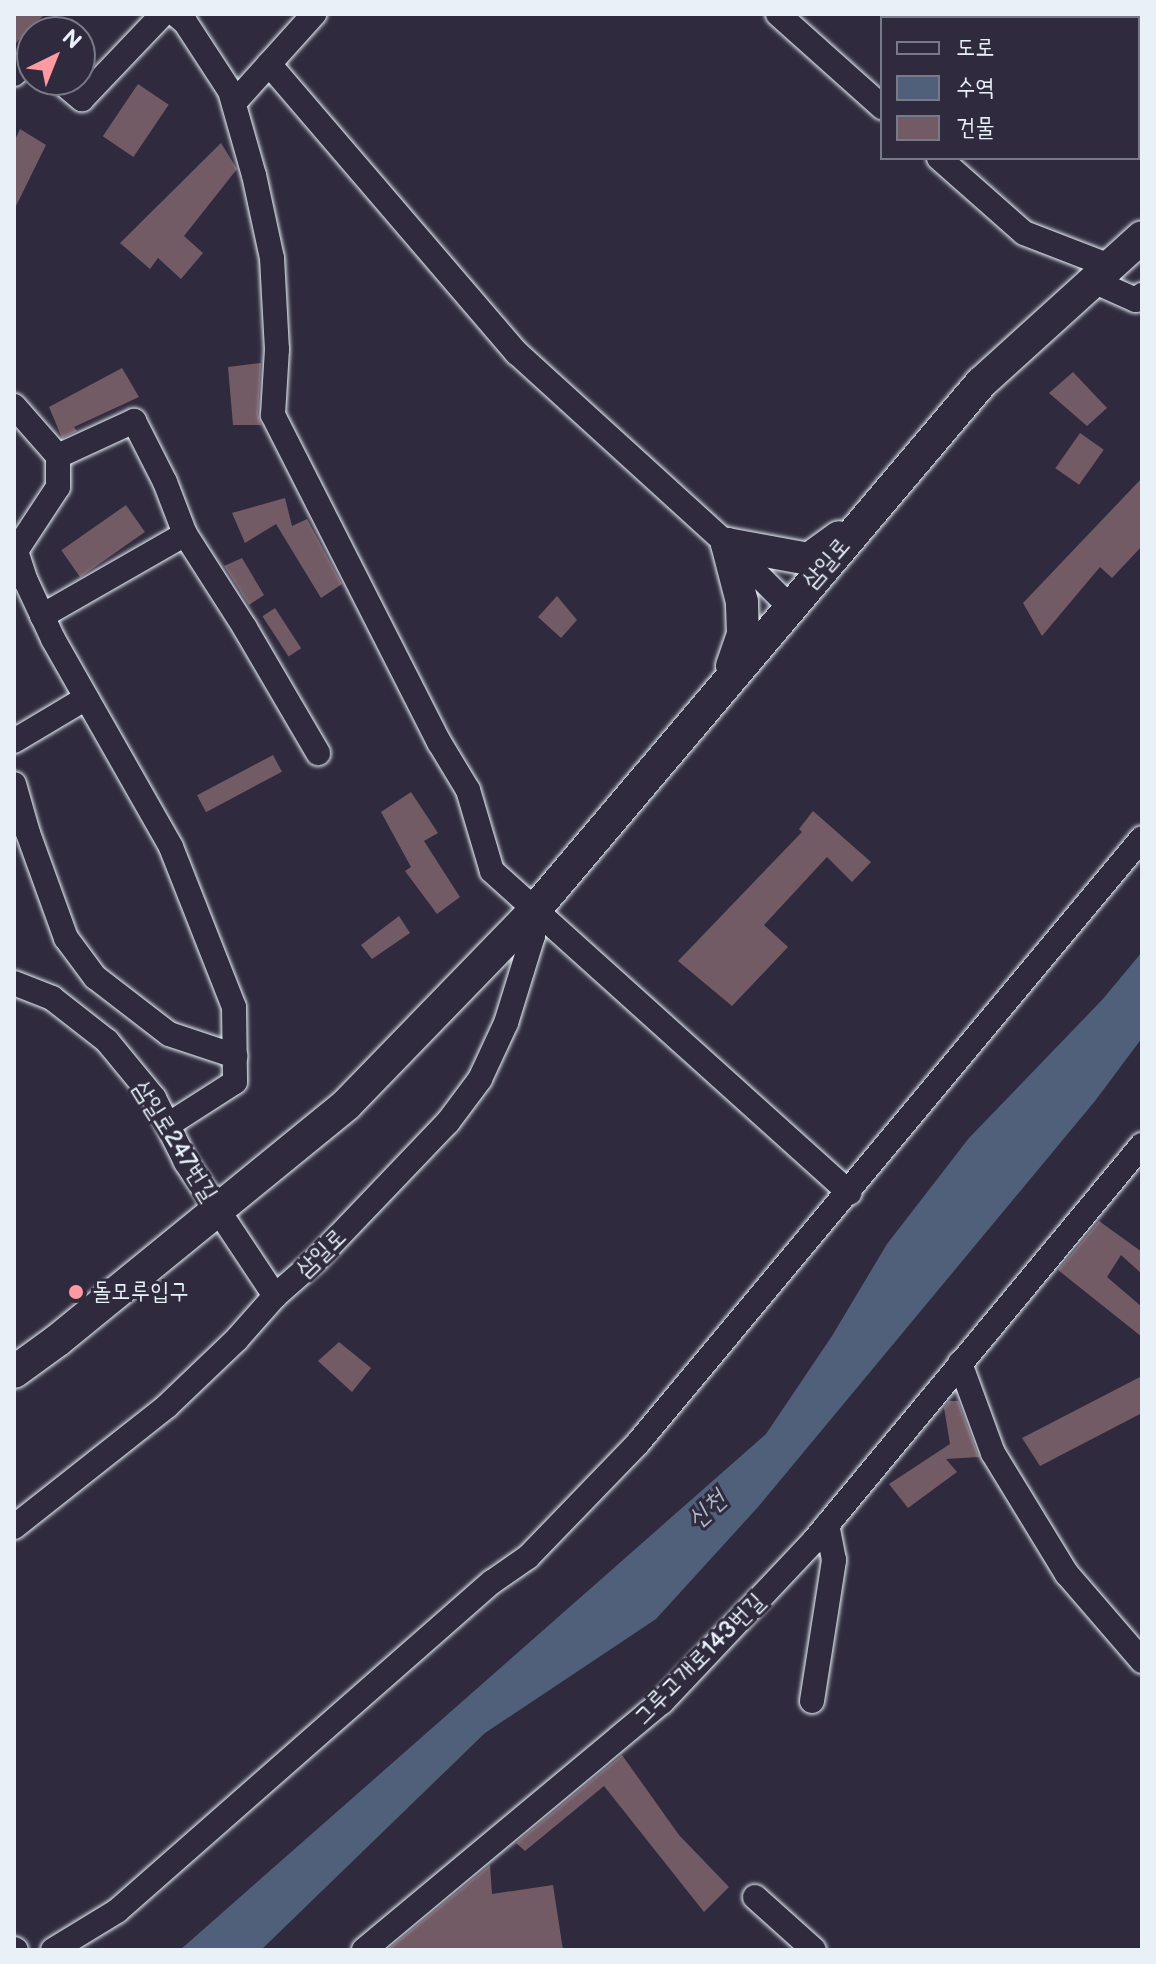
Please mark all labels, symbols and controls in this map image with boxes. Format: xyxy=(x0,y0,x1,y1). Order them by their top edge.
north arrow xyxy=(16,16,96,96)
legend xyxy=(880,16,1140,160)
text: N xyxy=(56,24,87,55)
text: 도로 xyxy=(956,33,995,62)
text: 수역 xyxy=(956,73,995,102)
text: 건물 xyxy=(956,113,995,142)
street label: 삼일로 xyxy=(796,532,856,594)
street label: 삼일로247번길 xyxy=(127,1075,223,1207)
street label: 삼일로 xyxy=(290,1223,352,1283)
place label: 돌모루입구 xyxy=(92,1278,189,1306)
marker: 돌모루입구 xyxy=(67,1283,85,1301)
water label: 신천 xyxy=(681,1484,733,1536)
street label: 그루고개로143번길 xyxy=(627,1587,771,1731)

